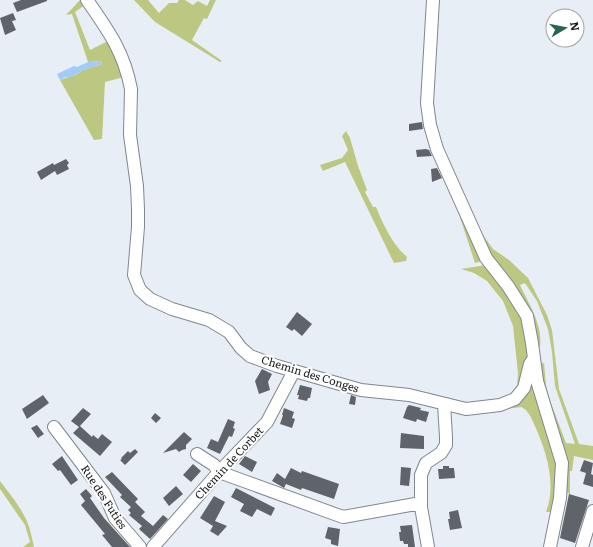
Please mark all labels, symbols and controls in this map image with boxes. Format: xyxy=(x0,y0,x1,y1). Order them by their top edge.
north arrow xyxy=(545,8,585,48)
text: N xyxy=(567,20,585,32)
street label: Chemin des Conges xyxy=(260,351,361,396)
street label: Chemin de Corbet xyxy=(190,422,267,502)
street label: Rue des Futies xyxy=(78,461,132,532)

